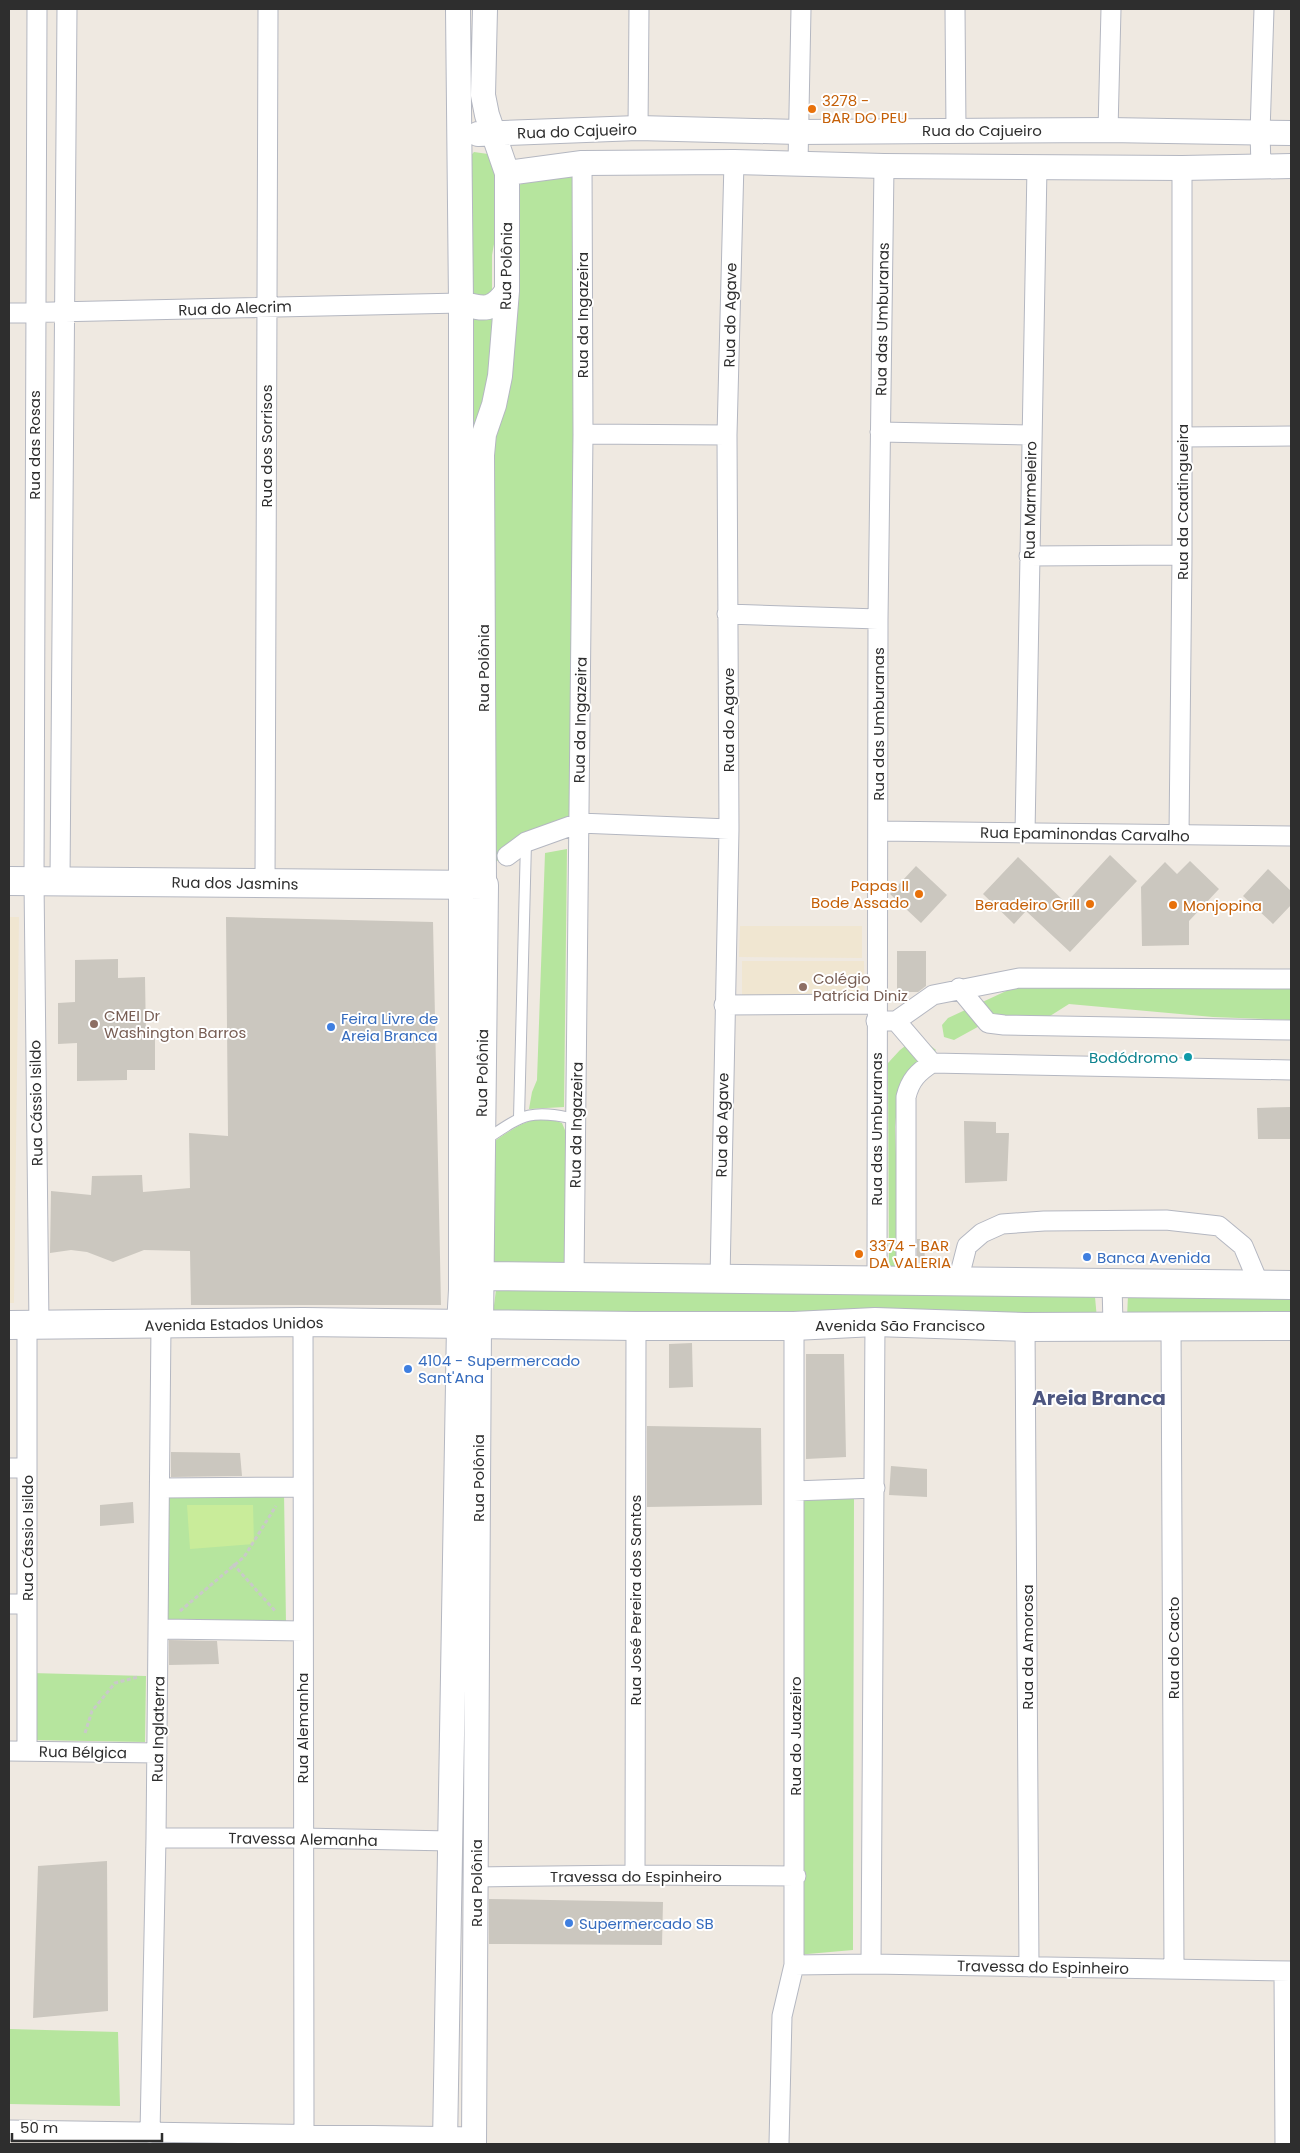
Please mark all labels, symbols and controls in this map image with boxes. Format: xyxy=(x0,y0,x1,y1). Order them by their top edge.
place label: 3278 - BAR DO PEU xyxy=(822,90,907,128)
marker: 3278 - BAR DO PEU xyxy=(806,103,818,115)
street label: Rua do Cajueiro xyxy=(517,118,637,144)
street label: Rua do Cajueiro xyxy=(922,120,1042,141)
street label: Rua Polônia xyxy=(495,222,517,310)
street label: Rua das Umburanas xyxy=(870,242,894,396)
street label: Rua da Ingazeira xyxy=(572,252,593,378)
street label: Rua do Agave xyxy=(719,262,741,368)
street label: Rua do Alecrim xyxy=(178,296,292,320)
street label: Rua dos Sorrisos xyxy=(256,384,277,508)
street label: Rua das Rosas xyxy=(24,390,45,500)
street label: Rua da Caatingueira xyxy=(1172,424,1193,580)
street label: Rua Marmeleiro xyxy=(1018,441,1042,559)
street label: Rua Polônia xyxy=(473,624,494,712)
street label: Rua das Umburanas xyxy=(868,647,889,801)
street label: Rua da Ingazeira xyxy=(568,657,592,783)
street label: Rua do Agave xyxy=(718,668,739,772)
street label: Rua Epaminondas Carvalho xyxy=(980,822,1190,846)
street label: Rua dos Jasmins xyxy=(171,871,299,895)
place label: Papas II Bode Assado xyxy=(811,875,909,913)
marker: Papas II Bode Assado xyxy=(913,888,925,900)
place label: Beradeiro Grill xyxy=(975,894,1080,915)
place label: Monjopina xyxy=(1183,895,1262,916)
marker: Beradeiro Grill xyxy=(1084,898,1096,910)
marker: Monjopina xyxy=(1167,899,1179,911)
place label: Colégio Patrícia Diniz xyxy=(813,968,908,1006)
marker: Colégio Patrícia Diniz xyxy=(797,981,809,993)
place label: CMEI Dr Washington Barros xyxy=(104,1005,246,1043)
place label: Feira Livre de Areia Branca xyxy=(341,1008,438,1046)
marker: CMEI Dr Washington Barros xyxy=(88,1018,100,1030)
marker: Feira Livre de Areia Branca xyxy=(325,1021,337,1033)
street label: Rua Polônia xyxy=(471,1029,493,1117)
street label: Rua Cássio Isildo xyxy=(24,1040,48,1166)
place label: Bodódromo xyxy=(1089,1047,1178,1068)
marker: Bodódromo xyxy=(1182,1051,1194,1063)
street label: Rua das Umburanas xyxy=(866,1052,887,1206)
street label: Rua da Ingazeira xyxy=(564,1062,588,1188)
street label: Rua do Agave xyxy=(711,1072,733,1178)
place label: 3374 - BAR DA VALERIA xyxy=(869,1235,951,1273)
place label: Banca Avenida xyxy=(1097,1247,1211,1268)
marker: 3374 - BAR DA VALERIA xyxy=(853,1248,865,1260)
marker: Banca Avenida xyxy=(1081,1251,1093,1263)
street label: Avenida Estados Unidos xyxy=(144,1312,324,1336)
street label: Avenida São Francisco xyxy=(815,1315,985,1336)
place label: 4104 - Supermercado Sant'Ana xyxy=(418,1350,580,1388)
marker: 4104 - Supermercado Sant'Ana xyxy=(402,1363,414,1375)
district label: Areia Branca xyxy=(1032,1384,1166,1412)
street label: Rua Polônia xyxy=(468,1434,489,1522)
street label: Rua Cássio Isildo xyxy=(17,1475,38,1601)
street label: Rua José Pereira dos Santos xyxy=(625,1494,646,1705)
street label: Rua da Amorosa xyxy=(1017,1584,1038,1710)
street label: Rua do Cacto xyxy=(1163,1597,1184,1699)
street label: Rua Alemanha xyxy=(292,1673,313,1783)
street label: Rua Inglaterra xyxy=(147,1676,169,1782)
street label: Rua do Juazeiro xyxy=(785,1676,806,1796)
street label: Rua Bélgica xyxy=(39,1741,127,1763)
street label: Travessa Alemanha xyxy=(228,1827,378,1851)
street label: Rua Polônia xyxy=(466,1839,487,1927)
street label: Travessa do Espinheiro xyxy=(550,1866,722,1887)
place label: Supermercado SB xyxy=(579,1913,714,1934)
marker: Supermercado SB xyxy=(563,1917,575,1929)
street label: Travessa do Espinheiro xyxy=(957,1955,1129,1979)
scale bar xyxy=(12,2110,162,2142)
text: 50 m xyxy=(20,2117,58,2138)

